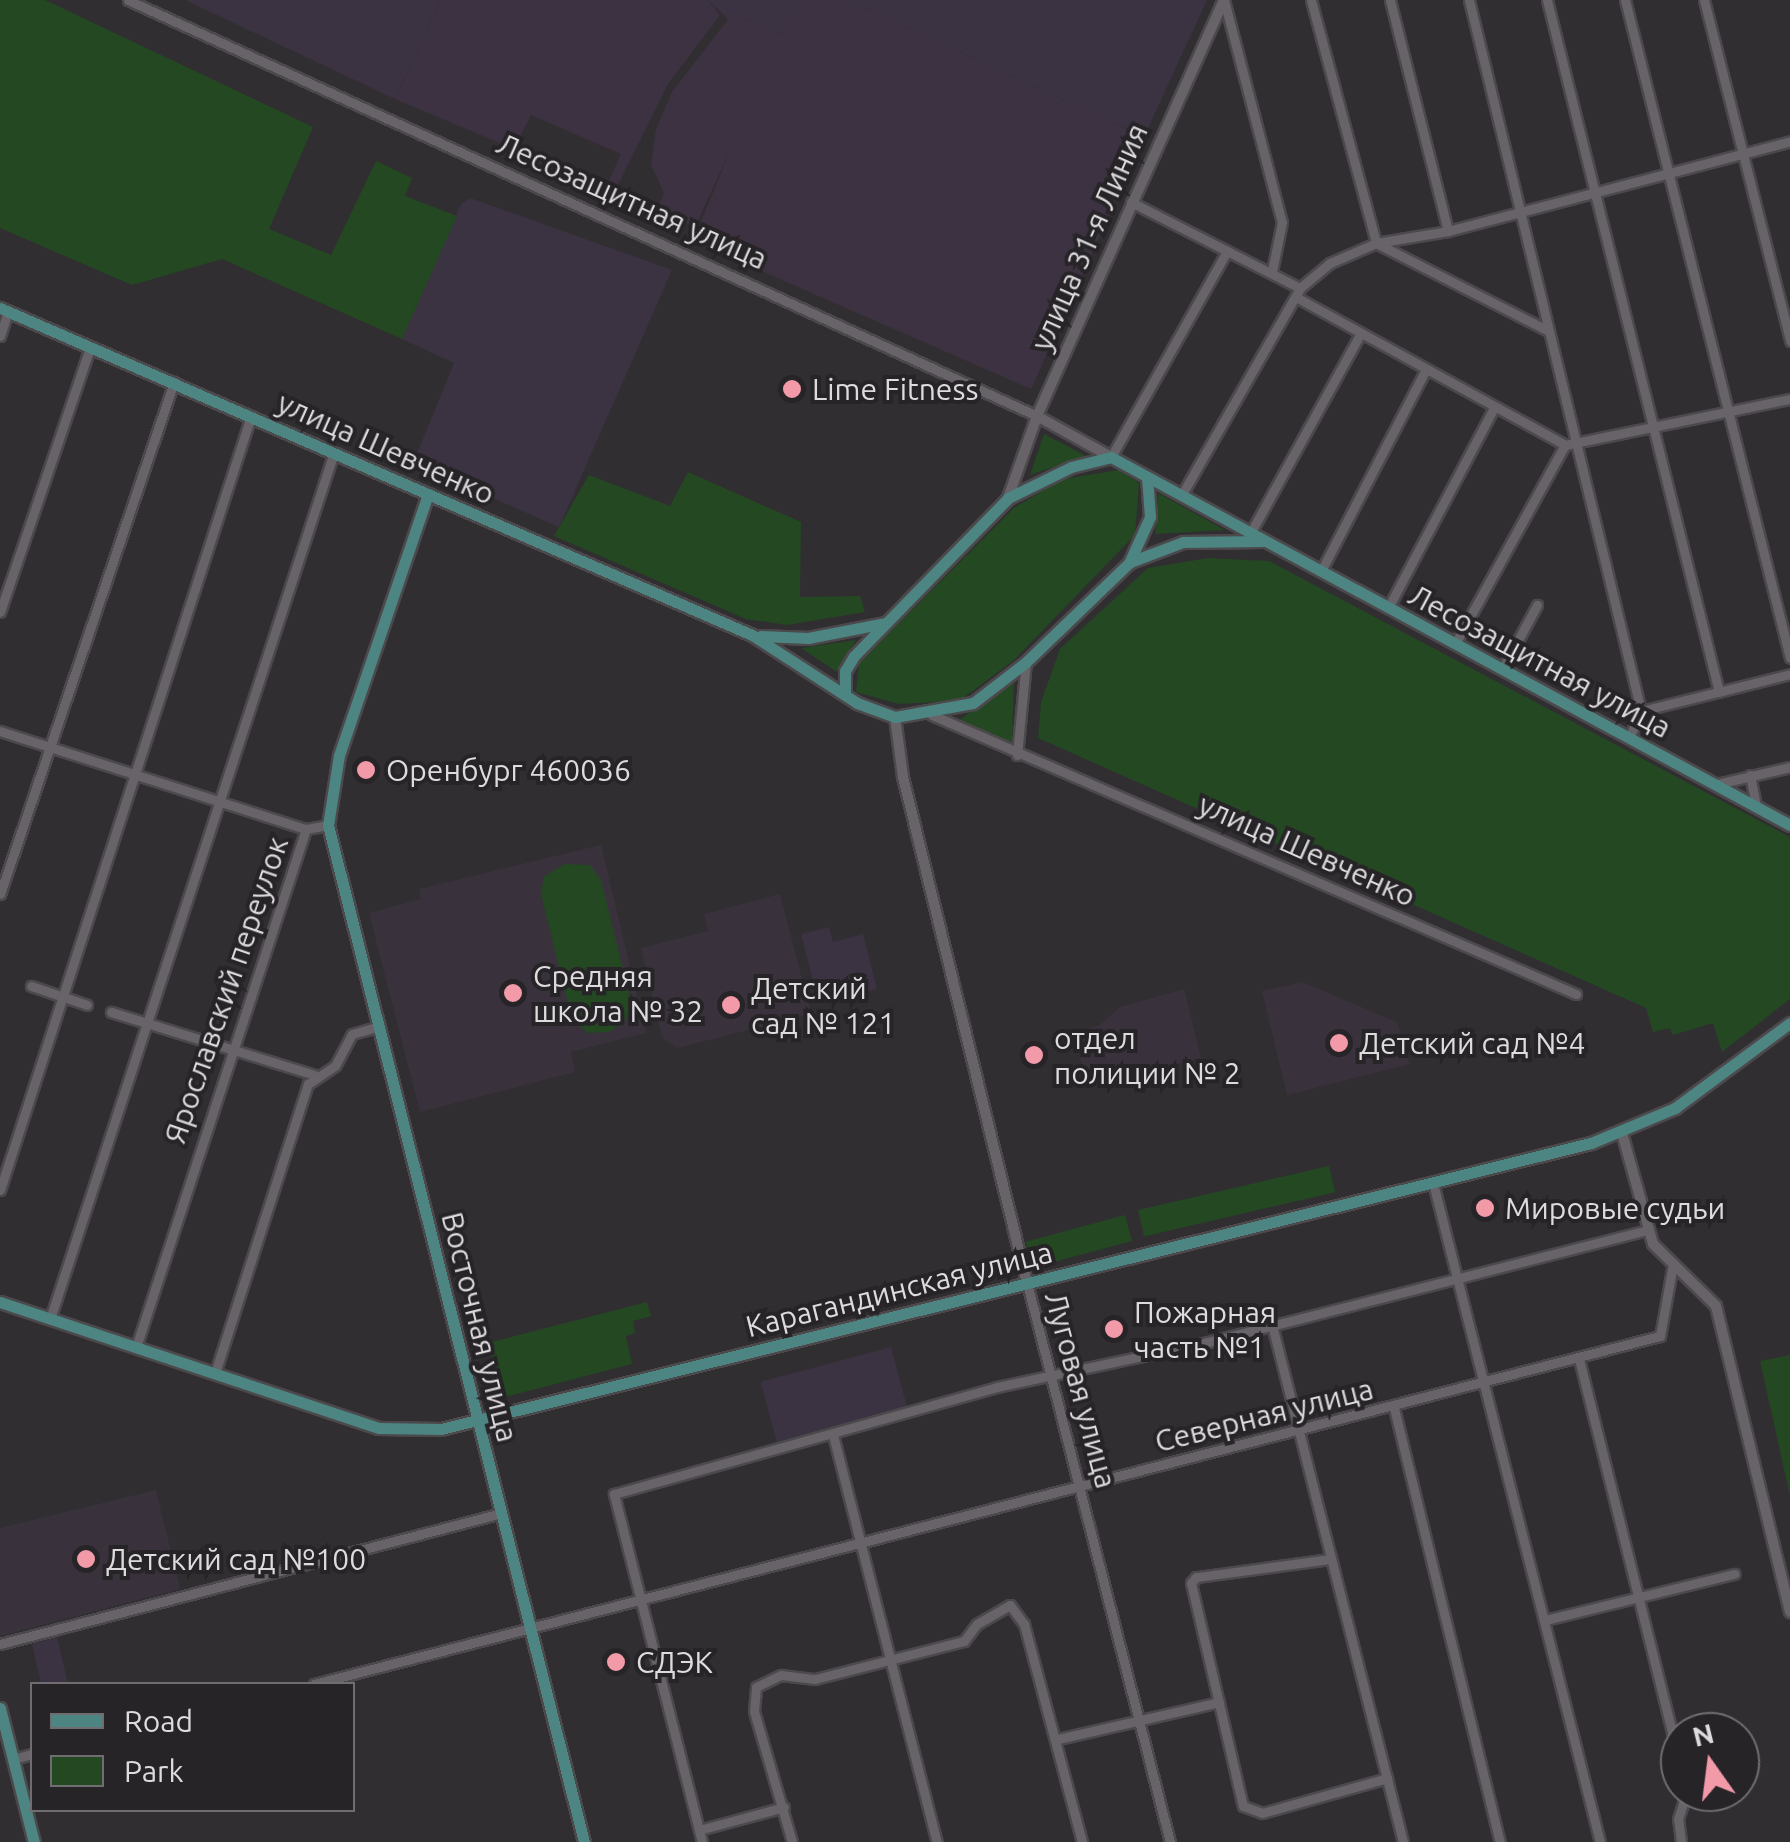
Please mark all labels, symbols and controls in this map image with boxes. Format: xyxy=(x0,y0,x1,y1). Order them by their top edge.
street label: улица 31-я Линия xyxy=(1023,118,1155,356)
street label: Лесозащитная улица xyxy=(491,125,773,277)
place label: Lime Fitness xyxy=(812,371,978,407)
marker: Lime Fitness xyxy=(781,378,803,400)
street label: улица Шевченко xyxy=(272,384,500,512)
street label: Лесозащитная улица xyxy=(1403,577,1677,745)
place label: Оренбург 460036 xyxy=(386,752,631,788)
marker: Оренбург 460036 xyxy=(355,759,377,781)
street label: улица Шевченко xyxy=(1193,786,1421,914)
street label: Ярославский переулок xyxy=(157,832,295,1148)
place label: Средняя школа № 32 xyxy=(533,958,703,1028)
place label: Детский сад № 121 xyxy=(751,970,895,1040)
marker: Средняя школа № 32 xyxy=(502,982,524,1004)
marker: Детский сад № 121 xyxy=(720,994,742,1016)
place label: отдел полиции № 2 xyxy=(1054,1020,1241,1090)
place label: Детский сад №4 xyxy=(1359,1025,1585,1061)
marker: Детский сад №4 xyxy=(1328,1032,1350,1054)
marker: отдел полиции № 2 xyxy=(1023,1044,1045,1066)
place label: Мировые судьи xyxy=(1505,1190,1725,1226)
marker: Мировые судьи xyxy=(1474,1197,1496,1219)
street label: Восточная улица xyxy=(434,1208,526,1446)
street label: Карагандинская улица xyxy=(742,1234,1056,1344)
street label: Луговая улица xyxy=(1037,1288,1125,1492)
place label: Пожарная часть №1 xyxy=(1134,1294,1276,1364)
marker: Пожарная часть №1 xyxy=(1103,1318,1125,1340)
street label: Северная улица xyxy=(1151,1370,1377,1460)
place label: Детский сад №100 xyxy=(106,1541,366,1577)
marker: Детский сад №100 xyxy=(75,1548,97,1570)
place label: СДЭК xyxy=(636,1644,713,1680)
marker: СДЭК xyxy=(605,1651,627,1673)
legend xyxy=(30,1682,355,1812)
text: Road xyxy=(124,1704,193,1738)
north arrow xyxy=(1660,1712,1760,1812)
text: N xyxy=(1689,1717,1717,1752)
text: Park xyxy=(124,1754,184,1788)

